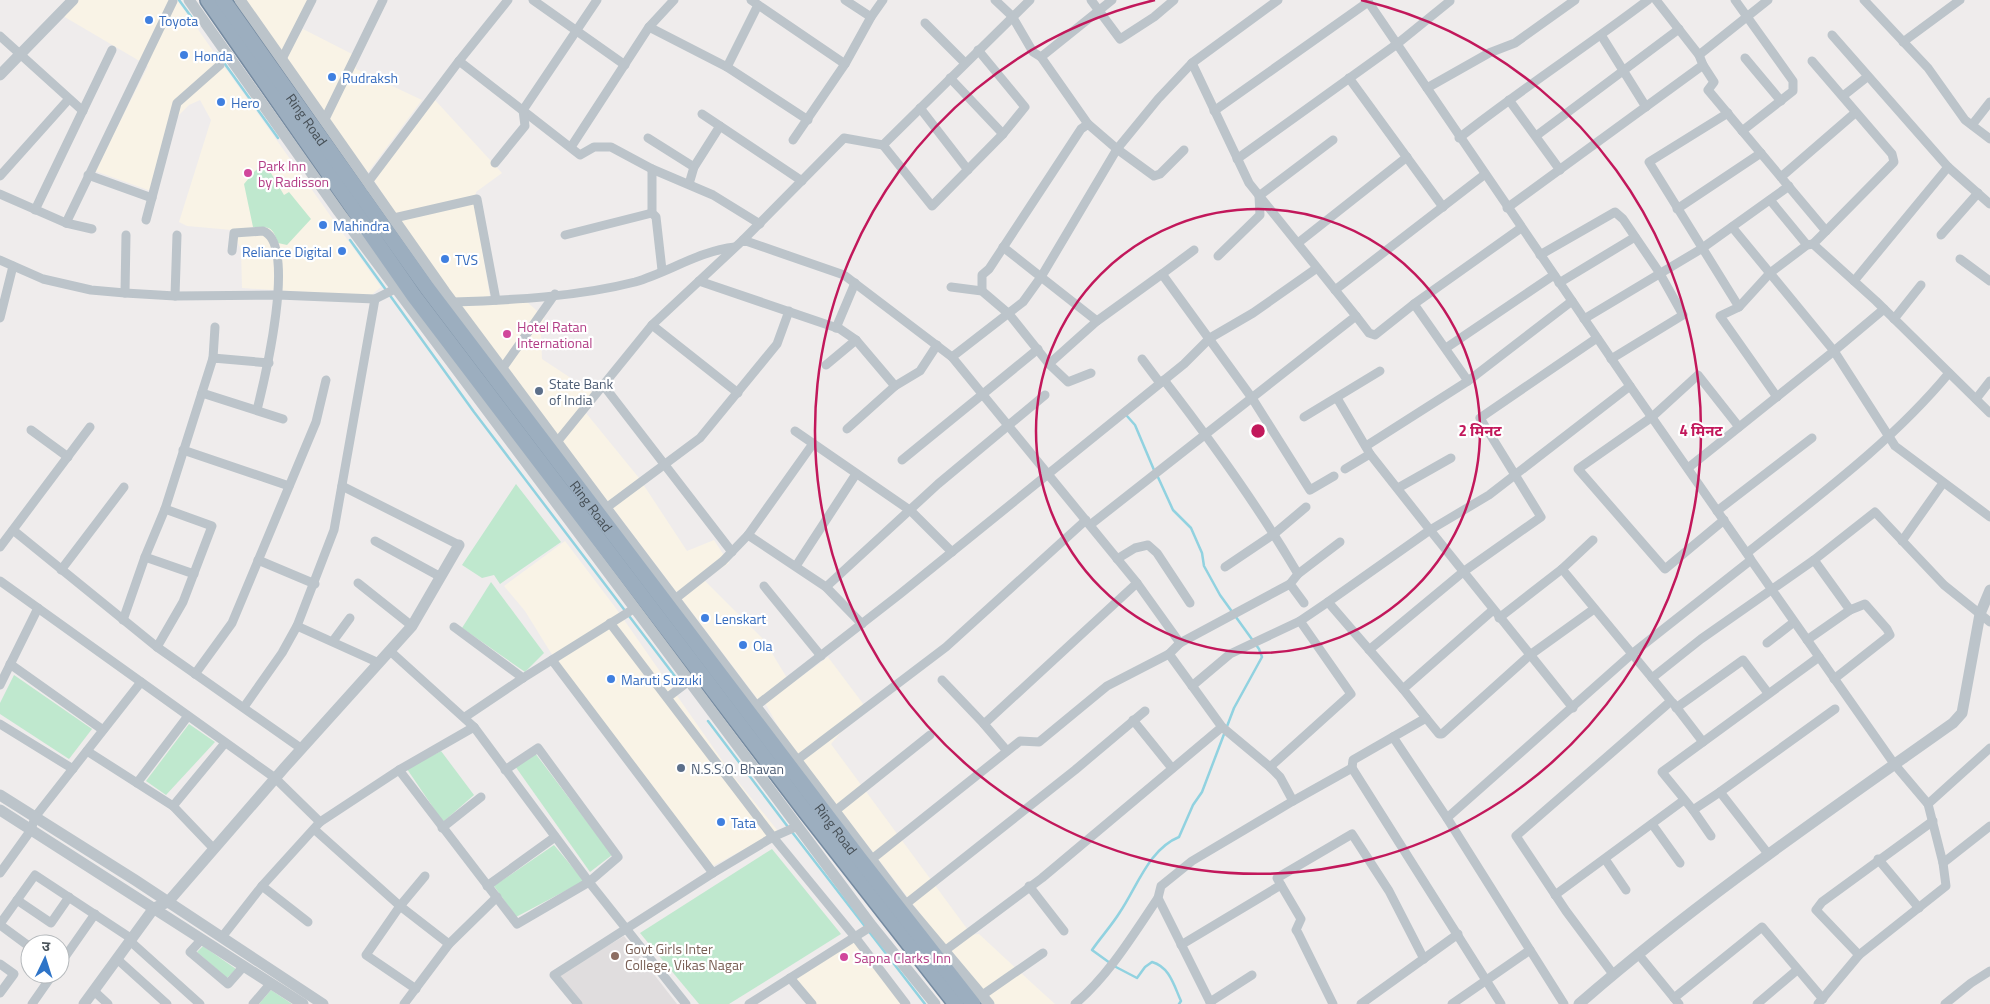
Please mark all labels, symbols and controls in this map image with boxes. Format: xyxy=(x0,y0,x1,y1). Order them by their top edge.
place label: Toyota xyxy=(159,10,198,31)
marker: Toyota xyxy=(143,14,155,26)
place label: Honda xyxy=(194,45,233,66)
marker: Honda xyxy=(178,49,190,61)
place label: Rudraksh xyxy=(342,67,398,88)
marker: Rudraksh xyxy=(326,71,338,83)
street label: Ring Road xyxy=(282,89,333,150)
place label: Hero xyxy=(231,92,260,113)
marker: Hero xyxy=(215,96,227,108)
place label: Park Inn by Radisson xyxy=(258,155,329,192)
marker: Park Inn by Radisson xyxy=(242,167,254,179)
place label: Mahindra xyxy=(333,215,389,236)
marker: Mahindra xyxy=(317,219,329,231)
place label: Reliance Digital xyxy=(242,241,332,262)
marker: Reliance Digital xyxy=(336,245,348,257)
place label: TVS xyxy=(455,249,478,270)
marker: TVS xyxy=(439,253,451,265)
place label: Hotel Ratan International xyxy=(517,316,592,353)
marker: Hotel Ratan International xyxy=(501,328,513,340)
place label: State Bank of India xyxy=(549,373,614,410)
marker: State Bank of India xyxy=(533,385,545,397)
text: 2 मिनट xyxy=(1458,419,1503,442)
text: 4 मिनट xyxy=(1679,419,1724,442)
centre of rings xyxy=(1249,422,1267,440)
street label: Ring Road xyxy=(565,475,618,536)
place label: Lenskart xyxy=(715,608,766,629)
marker: Lenskart xyxy=(699,612,711,624)
place label: Ola xyxy=(753,635,773,656)
marker: Ola xyxy=(737,639,749,651)
place label: Maruti Suzuki xyxy=(621,669,702,690)
marker: Maruti Suzuki xyxy=(605,673,617,685)
place label: N.S.S.O. Bhavan xyxy=(691,758,784,779)
marker: N.S.S.O. Bhavan xyxy=(675,762,687,774)
street label: Ring Road xyxy=(810,798,863,859)
place label: Tata xyxy=(731,812,756,833)
marker: Tata xyxy=(715,816,727,828)
north arrow xyxy=(20,934,70,984)
text: उ xyxy=(41,935,52,956)
place label: Govt Girls Inter College, Vikas Nagar xyxy=(625,938,744,975)
place label: Sapna Clarks Inn xyxy=(854,947,951,968)
marker: Govt Girls Inter College, Vikas Nagar xyxy=(609,950,621,962)
marker: Sapna Clarks Inn xyxy=(838,951,850,963)

